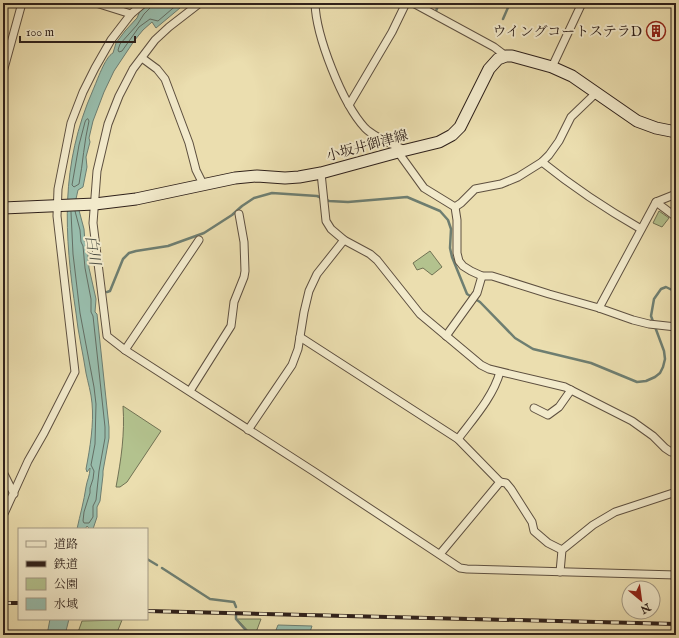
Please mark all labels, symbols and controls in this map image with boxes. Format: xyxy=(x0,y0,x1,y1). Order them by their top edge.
scale bar xyxy=(20,18,135,44)
building icon: ウイングコートステラD xyxy=(645,20,667,42)
place label: ウイングコートステラD xyxy=(492,23,642,41)
text: 100 m xyxy=(26,25,54,40)
street label: 小坂井御津線 xyxy=(324,126,410,166)
water label: 白川 xyxy=(81,234,105,268)
legend xyxy=(18,528,148,620)
text: 道路 xyxy=(54,537,78,552)
text: 鉄道 xyxy=(53,557,78,572)
text: 公園 xyxy=(54,577,78,592)
north arrow xyxy=(621,580,661,620)
text: 水域 xyxy=(54,597,78,612)
text: N xyxy=(637,599,654,617)

